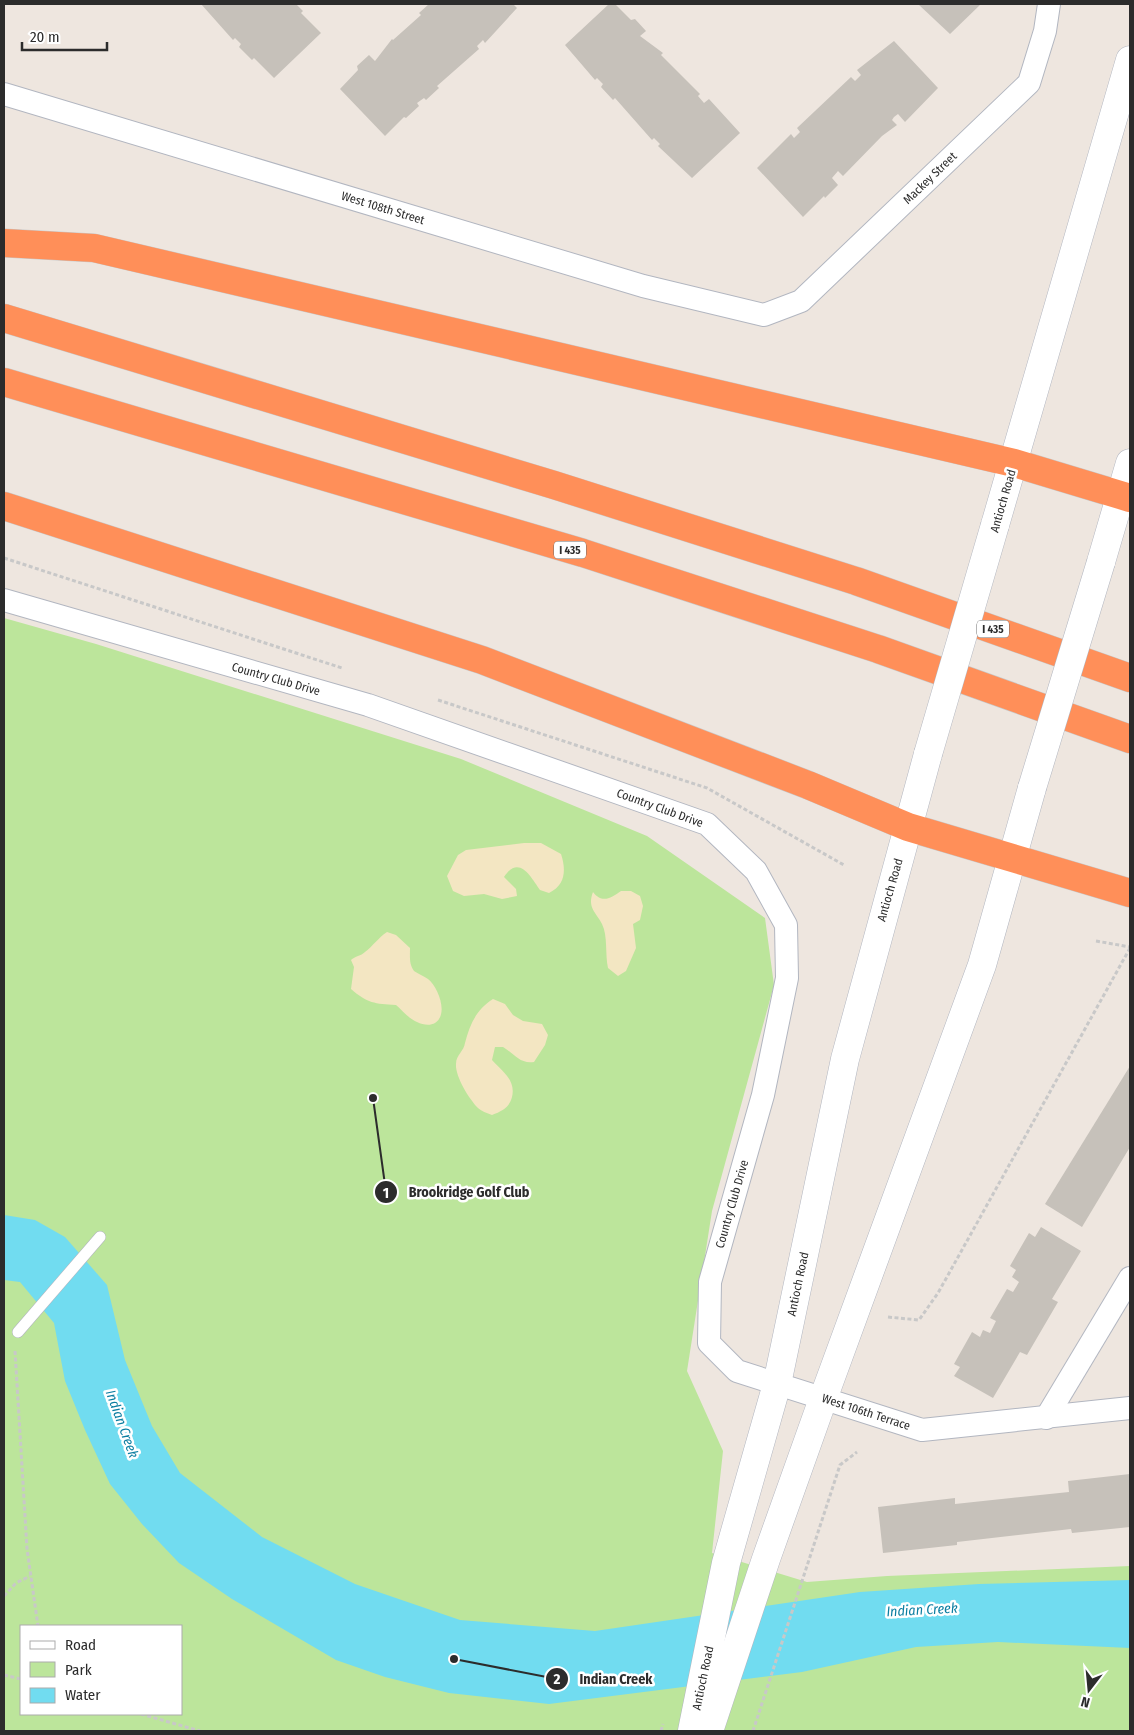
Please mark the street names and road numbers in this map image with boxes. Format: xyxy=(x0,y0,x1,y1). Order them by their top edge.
street label: Mackey Street xyxy=(900,149,960,207)
street label: West 108th Street xyxy=(340,189,426,227)
street label: Antioch Road xyxy=(987,468,1019,534)
road number: I 435 xyxy=(554,542,586,558)
road number: I 435 xyxy=(977,620,1009,638)
street label: Country Club Drive xyxy=(230,660,322,698)
street label: Country Club Drive xyxy=(615,786,705,830)
street label: Antioch Road xyxy=(874,857,906,923)
street label: Country Club Drive xyxy=(713,1158,751,1250)
street label: Antioch Road xyxy=(784,1251,812,1317)
street label: West 106th Terrace xyxy=(820,1391,912,1433)
street label: Antioch Road xyxy=(689,1645,717,1711)

